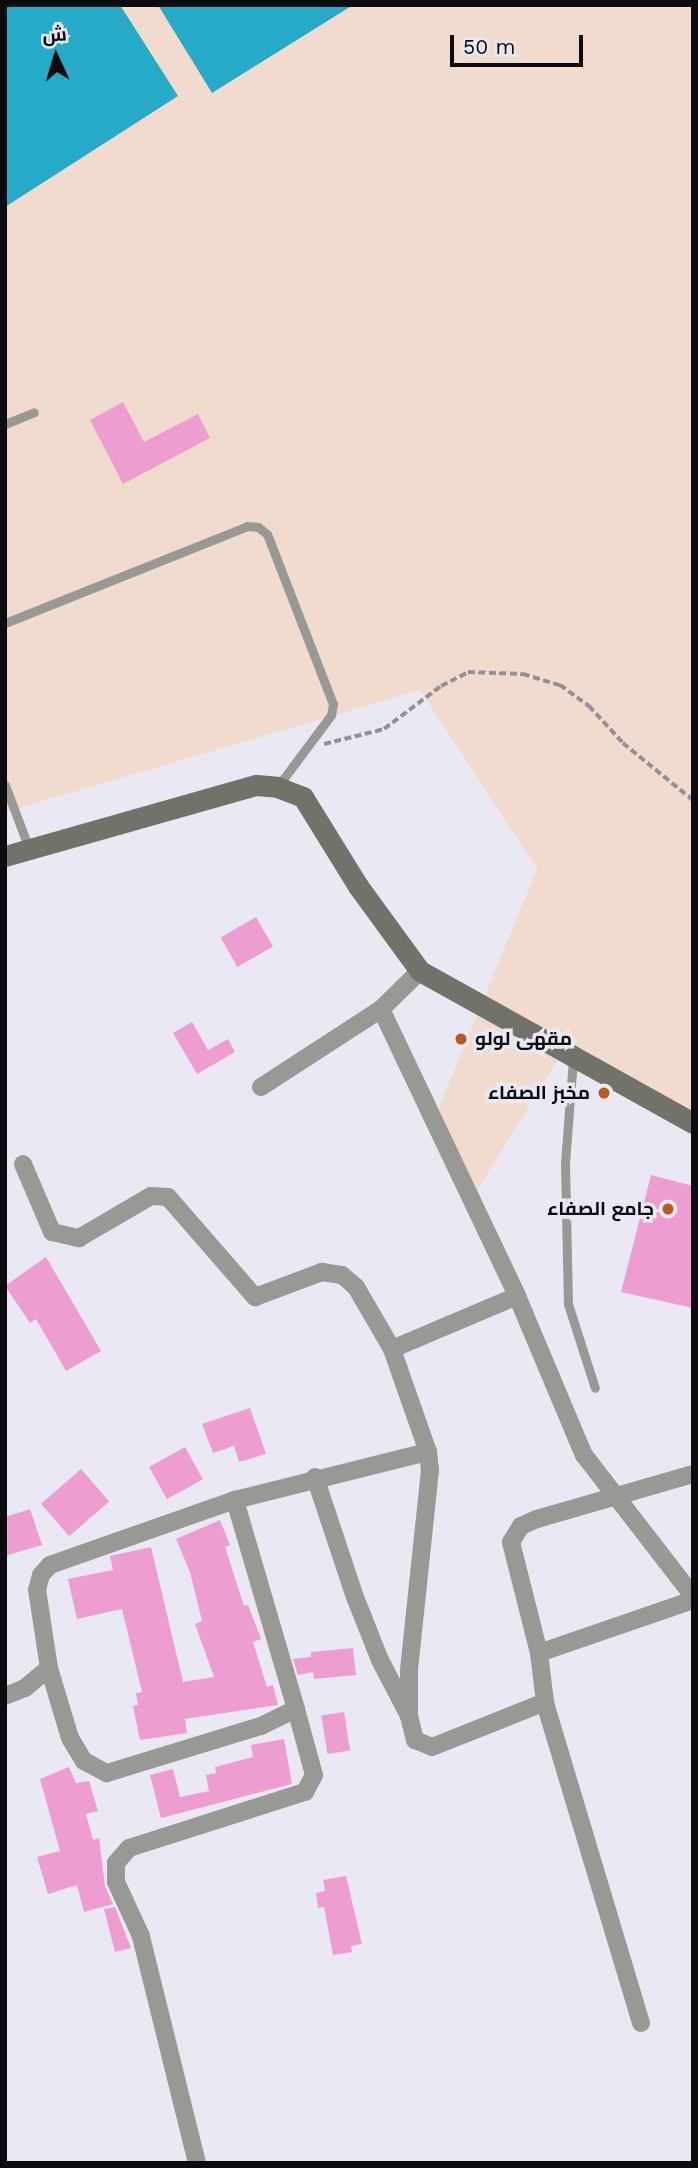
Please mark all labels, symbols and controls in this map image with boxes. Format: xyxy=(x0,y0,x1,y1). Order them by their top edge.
north arrow xyxy=(21,21,91,91)
scale bar xyxy=(453,21,586,65)
text: ش xyxy=(42,22,67,47)
text: 50 m xyxy=(463,34,515,59)
place label: مقهى لولو xyxy=(475,1028,572,1050)
marker: مقهى لولو xyxy=(453,1031,469,1047)
place label: مخبز الصفاء xyxy=(488,1082,590,1104)
marker: مخبز الصفاء xyxy=(596,1085,612,1101)
place label: جامع الصفاء xyxy=(547,1198,654,1220)
marker: جامع الصفاء xyxy=(660,1201,676,1217)

